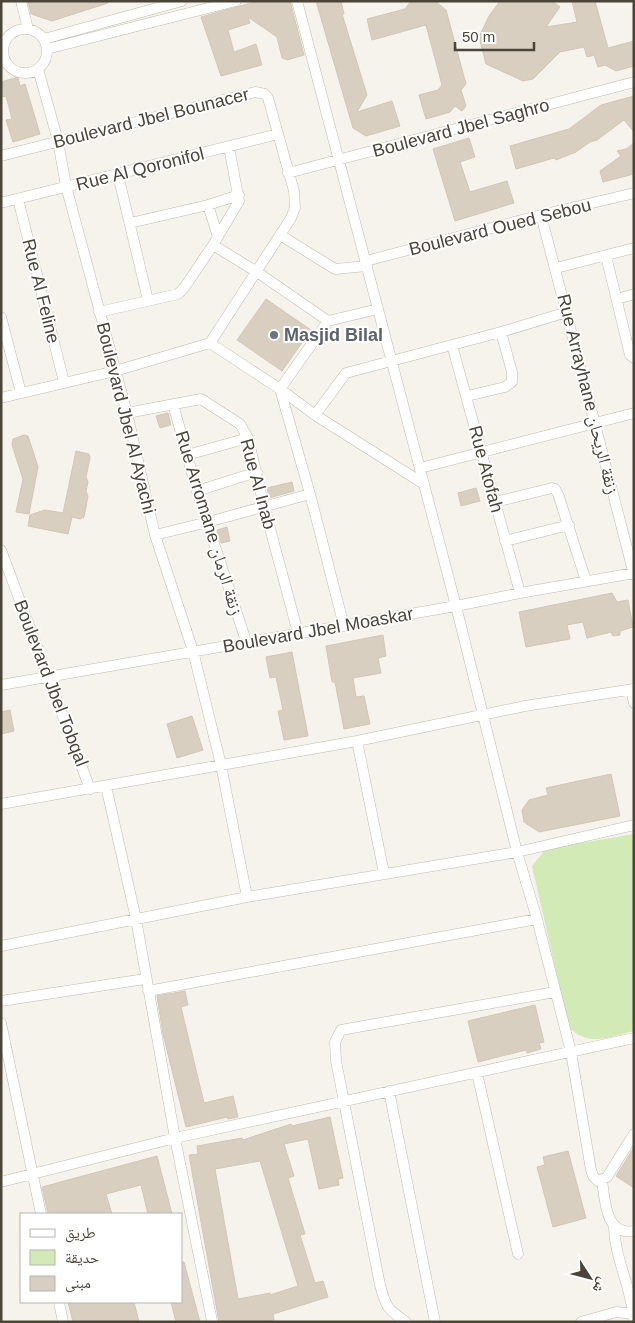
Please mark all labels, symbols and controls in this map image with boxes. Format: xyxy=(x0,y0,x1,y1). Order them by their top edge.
scale bar xyxy=(455,20,534,52)
text: 50 m xyxy=(462,28,495,45)
street label: Boulevard Jbel Bounacer xyxy=(51,84,251,152)
street label: Boulevard Jbel Saghro xyxy=(370,95,552,161)
street label: Rue Al Qoronifol xyxy=(74,143,206,195)
street label: Boulevard Oued Sebou xyxy=(407,195,593,259)
street label: Rue Al Feline xyxy=(18,237,64,345)
street label: Rue Arrayhane زنقة الريحان xyxy=(552,292,623,497)
street label: Boulevard Jbel Al Ayachi xyxy=(92,320,160,516)
place label: Masjid Bilal xyxy=(284,325,383,345)
marker: Masjid Bilal xyxy=(268,329,280,341)
street label: Rue Atofah xyxy=(465,423,507,515)
street label: Rue Arromane زنقة الرمان xyxy=(170,428,247,618)
street label: Rue Al Inab xyxy=(236,436,280,532)
street label: Boulevard Jbel Tobqal xyxy=(10,597,92,769)
street label: Boulevard Jbel Moaskar xyxy=(221,603,415,657)
legend xyxy=(20,1213,182,1303)
text: طريق xyxy=(65,1224,96,1243)
text: حديقة xyxy=(65,1249,100,1266)
north arrow xyxy=(565,1253,615,1303)
text: مبنى xyxy=(65,1274,91,1293)
text: ش xyxy=(589,1274,611,1296)

